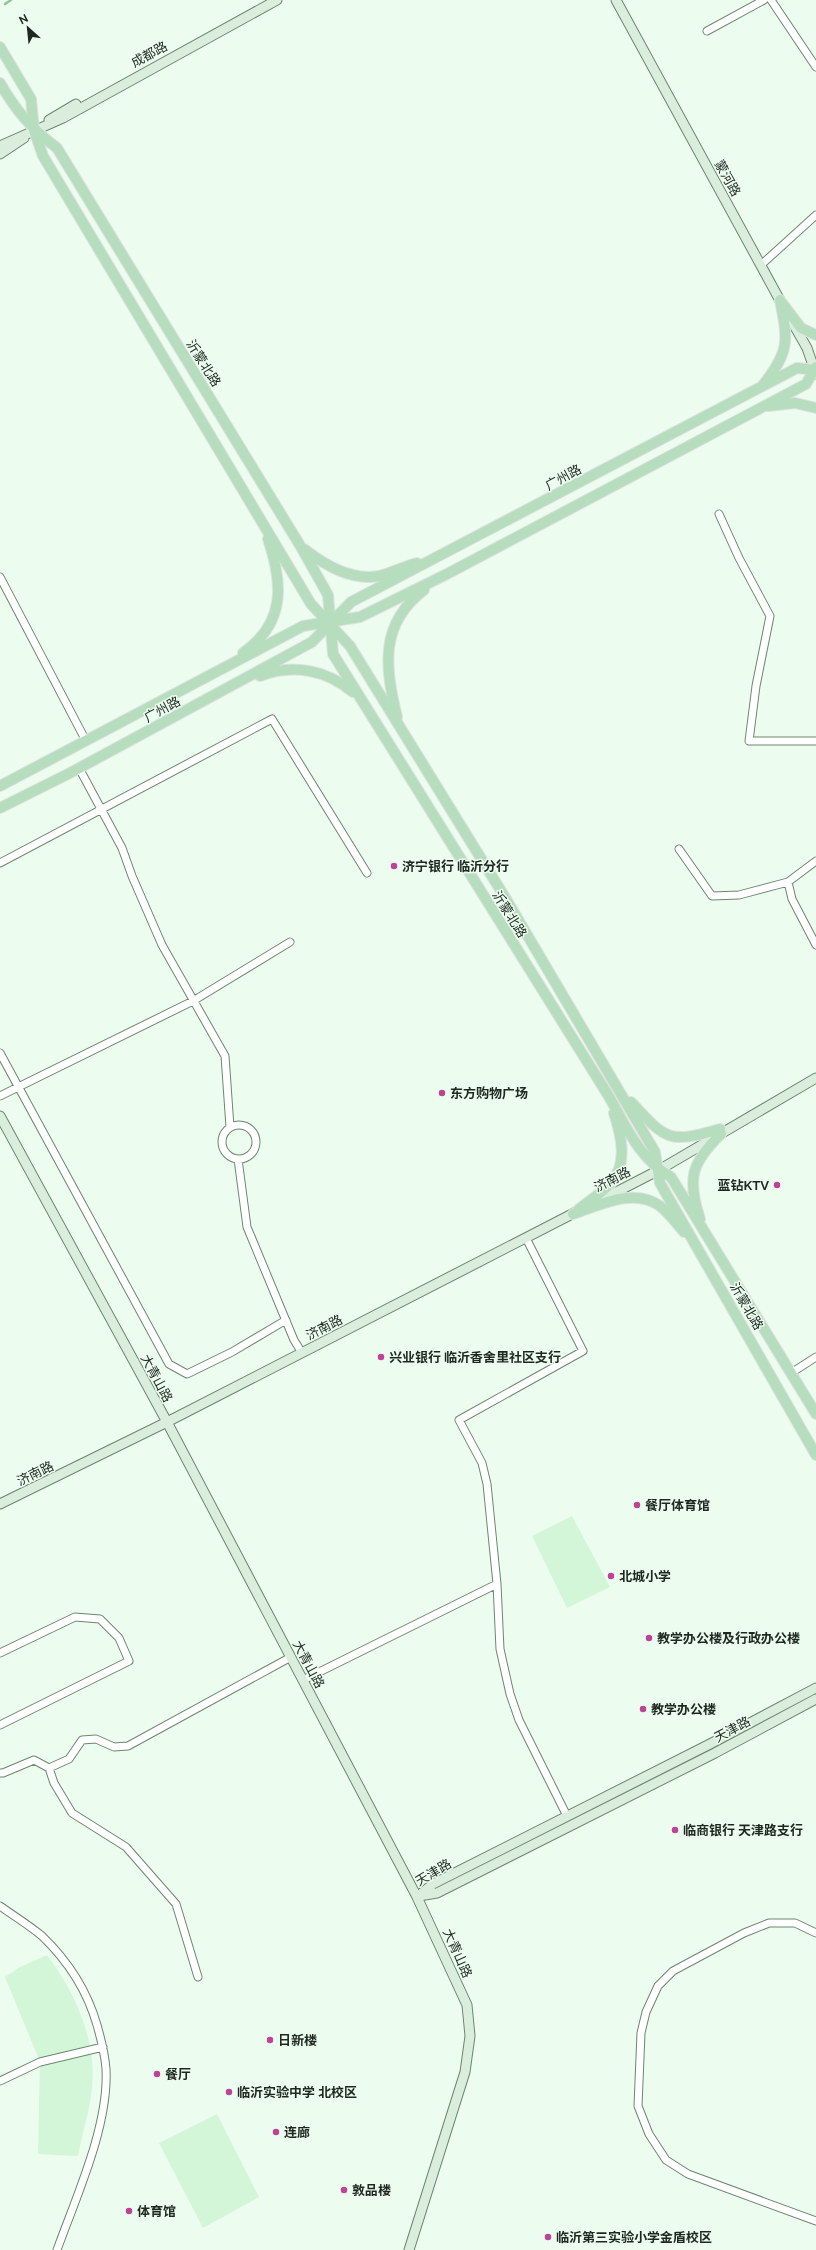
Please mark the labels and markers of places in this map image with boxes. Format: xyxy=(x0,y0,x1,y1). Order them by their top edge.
place label: 济宁银行 临沂分行 xyxy=(402,859,509,874)
marker: 济宁银行 临沂分行 xyxy=(389,861,399,871)
place label: 东方购物广场 xyxy=(450,1086,528,1101)
marker: 东方购物广场 xyxy=(437,1088,447,1098)
place label: 蓝钻KTV xyxy=(717,1178,769,1193)
marker: 蓝钻KTV xyxy=(772,1180,782,1190)
place label: 兴业银行 临沂香舍里社区支行 xyxy=(389,1350,561,1365)
marker: 兴业银行 临沂香舍里社区支行 xyxy=(376,1352,386,1362)
place label: 餐厅体育馆 xyxy=(645,1498,710,1513)
marker: 餐厅体育馆 xyxy=(632,1500,642,1510)
place label: 北城小学 xyxy=(619,1569,671,1584)
marker: 北城小学 xyxy=(606,1571,616,1581)
place label: 教学办公楼及行政办公楼 xyxy=(657,1631,800,1646)
marker: 教学办公楼及行政办公楼 xyxy=(644,1633,654,1643)
place label: 教学办公楼 xyxy=(651,1702,716,1717)
marker: 教学办公楼 xyxy=(638,1704,648,1714)
place label: 临商银行 天津路支行 xyxy=(683,1823,803,1838)
marker: 临商银行 天津路支行 xyxy=(670,1825,680,1835)
place label: 日新楼 xyxy=(278,2033,317,2048)
marker: 日新楼 xyxy=(265,2035,275,2045)
place label: 餐厅 xyxy=(165,2067,191,2082)
marker: 餐厅 xyxy=(152,2069,162,2079)
place label: 临沂实验中学 北校区 xyxy=(237,2085,357,2100)
marker: 临沂实验中学 北校区 xyxy=(224,2087,234,2097)
place label: 连廊 xyxy=(284,2125,310,2140)
marker: 连廊 xyxy=(271,2127,281,2137)
place label: 敦品楼 xyxy=(352,2183,391,2198)
marker: 敦品楼 xyxy=(339,2185,349,2195)
place label: 体育馆 xyxy=(137,2204,176,2219)
marker: 体育馆 xyxy=(124,2206,134,2216)
place label: 临沂第三实验小学金盾校区 xyxy=(556,2230,712,2245)
marker: 临沂第三实验小学金盾校区 xyxy=(543,2232,553,2242)

